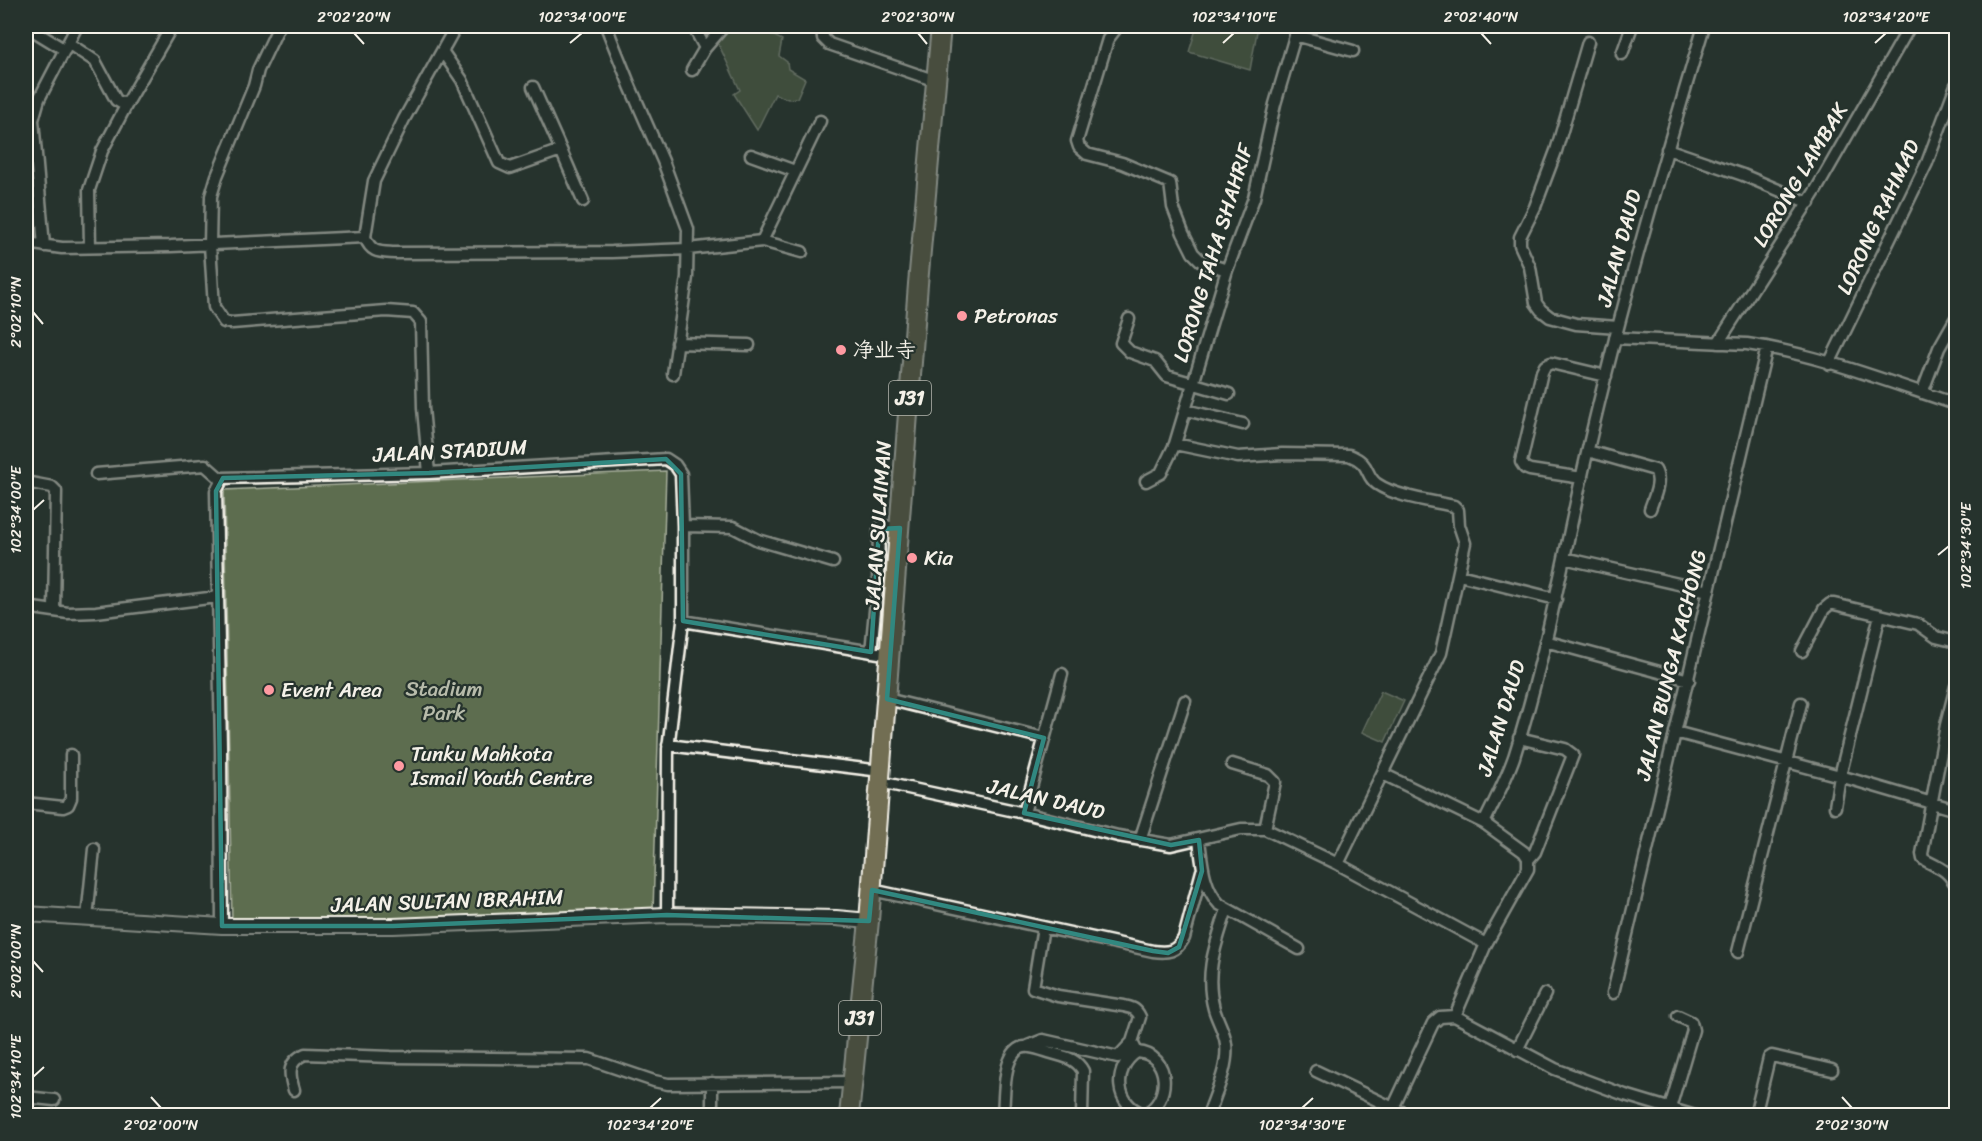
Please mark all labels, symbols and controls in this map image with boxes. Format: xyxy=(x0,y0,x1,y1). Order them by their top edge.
text: 2°02'20"N xyxy=(317,4,391,30)
text: 102°34'00"E xyxy=(538,4,628,30)
text: 2°02'30"N xyxy=(881,4,955,30)
text: 102°34'10"E xyxy=(1192,4,1278,30)
text: 2°02'40"N xyxy=(1444,4,1519,30)
text: 102°34'20"E xyxy=(1843,4,1931,30)
street label: LORONG LAMBAK xyxy=(1742,94,1859,255)
street label: LORONG RAHMAD xyxy=(1825,133,1931,301)
street label: LORONG TAHA SHAHRIF xyxy=(1162,138,1265,367)
street label: JALAN DAUD xyxy=(1585,185,1653,312)
text: 2°02'10"N xyxy=(3,276,29,348)
place label: Petronas xyxy=(974,297,1058,335)
marker: Petronas xyxy=(955,309,969,323)
place label: 净业寺 xyxy=(853,331,916,369)
marker: 净业寺 xyxy=(834,343,848,357)
road number: J31 xyxy=(889,381,931,415)
street label: JALAN STADIUM xyxy=(371,428,528,474)
street label: JALAN SULAIMAN xyxy=(853,439,903,612)
text: 102°34'00"E xyxy=(3,464,29,554)
text: 102°34'30"E xyxy=(1953,501,1979,589)
place label: Kia xyxy=(924,539,954,577)
street label: JALAN BUNGA KACHONG xyxy=(1624,546,1718,785)
marker: Kia xyxy=(905,551,919,565)
street label: JALAN DAUD xyxy=(1465,655,1537,782)
park label: Stadium Park xyxy=(405,670,483,732)
place label: Event Area xyxy=(281,671,383,709)
marker: Event Area xyxy=(262,683,276,697)
place label: Tunku Mahkota Ismail Youth Centre xyxy=(410,735,593,797)
marker: Tunku Mahkota Ismail Youth Centre xyxy=(392,759,406,773)
street label: JALAN DAUD xyxy=(982,767,1109,831)
street label: JALAN SULTAN IBRAHIM xyxy=(329,878,564,924)
text: 2°02'00"N xyxy=(3,923,29,998)
road number: J31 xyxy=(839,1001,881,1035)
text: 102°34'10"E xyxy=(3,1033,29,1119)
text: 2°02'00"N xyxy=(124,1112,199,1138)
text: 102°34'20"E xyxy=(607,1112,695,1138)
text: 102°34'30"E xyxy=(1259,1112,1347,1138)
text: 2°02'30"N xyxy=(1815,1112,1889,1138)

